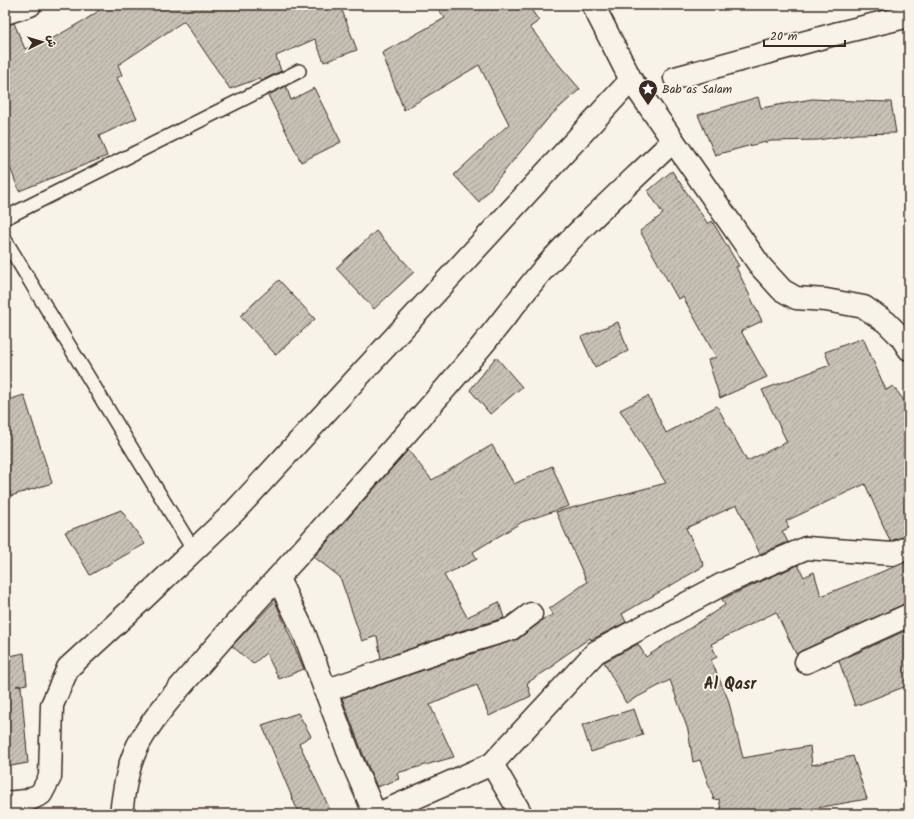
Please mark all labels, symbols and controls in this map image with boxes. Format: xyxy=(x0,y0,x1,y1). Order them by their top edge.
north arrow xyxy=(22,22,62,62)
scale bar xyxy=(764,22,845,48)
text: 20 m xyxy=(770,27,798,46)
text: ش xyxy=(41,34,60,48)
place icon: Bab as Salam xyxy=(637,78,659,106)
place label: Bab as Salam xyxy=(662,80,733,99)
district label: Al Qasr xyxy=(704,672,757,697)

